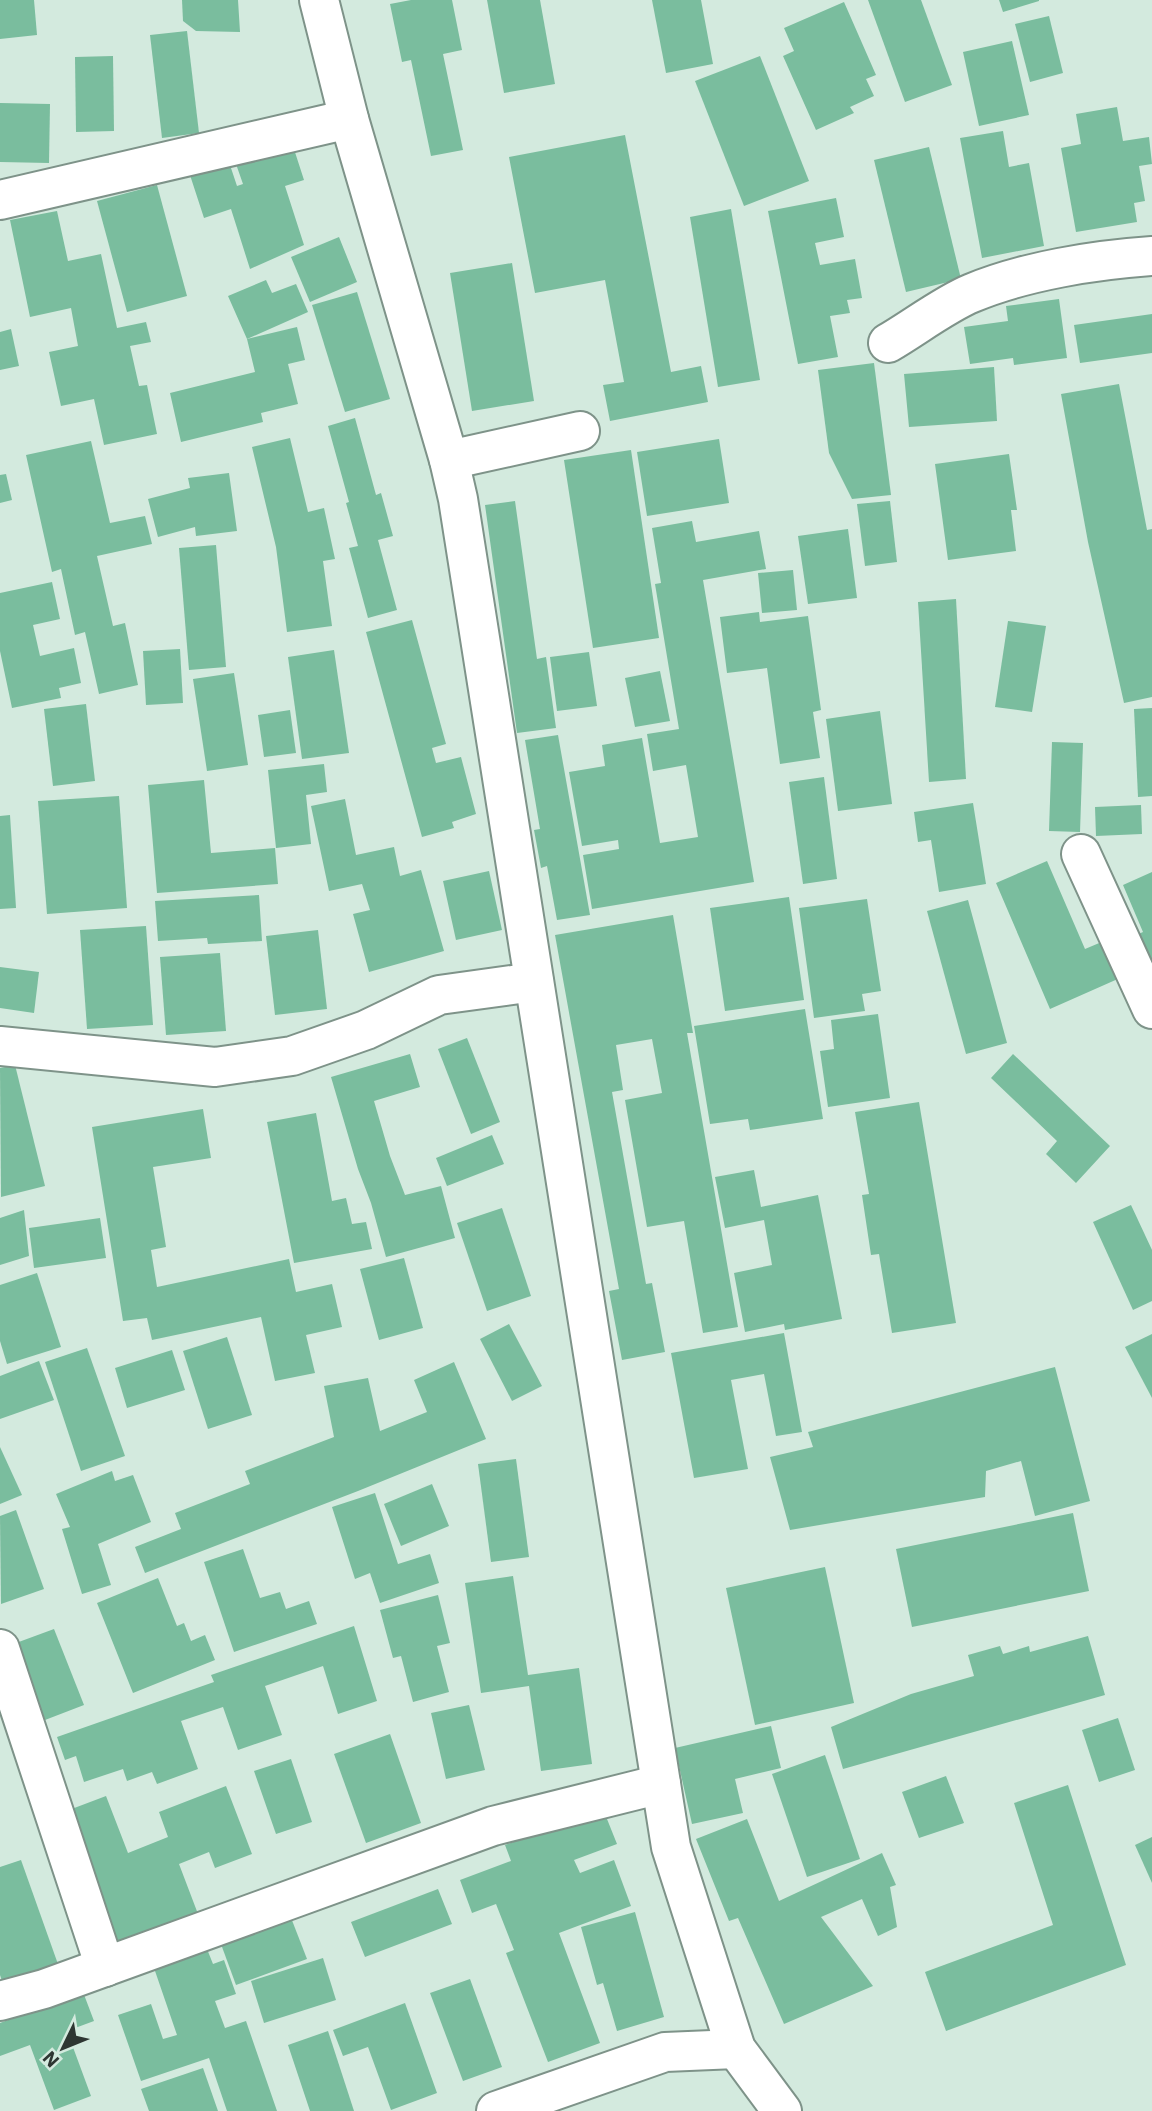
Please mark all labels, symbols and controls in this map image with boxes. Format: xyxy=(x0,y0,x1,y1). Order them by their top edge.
north arrow xyxy=(28,2013,98,2083)
text: N xyxy=(37,2046,64,2073)

